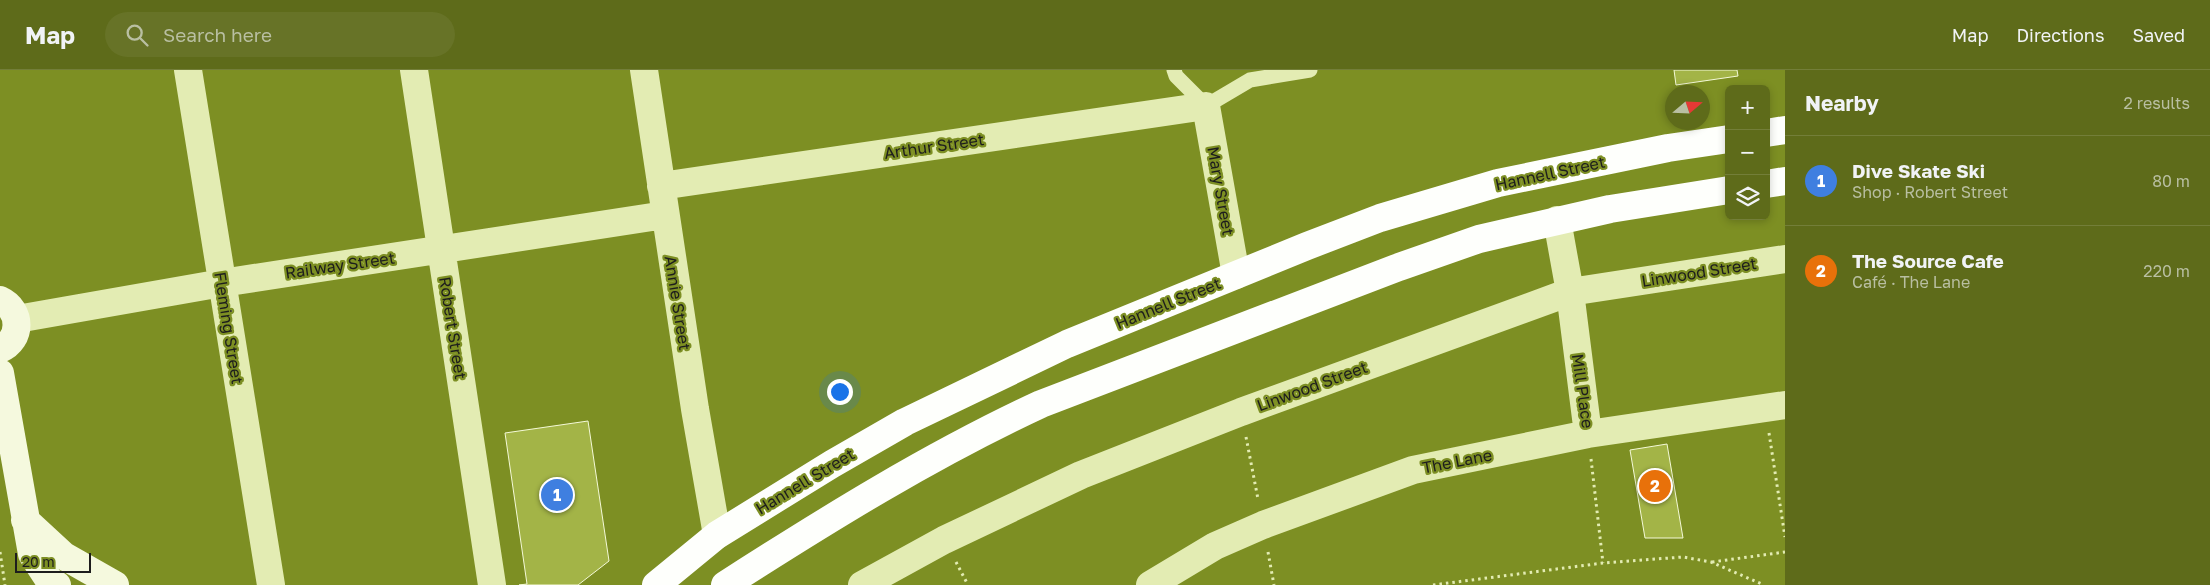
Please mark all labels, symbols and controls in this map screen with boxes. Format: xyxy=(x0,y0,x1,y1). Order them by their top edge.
search box xyxy=(105,12,455,57)
text: Map xyxy=(25,20,75,49)
icon: search xyxy=(123,21,151,49)
text: Search here xyxy=(163,23,272,46)
text: Map xyxy=(1952,24,1988,46)
text: Directions xyxy=(2016,24,2104,46)
text: Saved xyxy=(2132,24,2185,46)
north arrow xyxy=(1665,85,1710,130)
map controls xyxy=(1725,85,1770,220)
button: + xyxy=(1725,85,1770,130)
text: Nearby xyxy=(1805,90,1879,116)
text: 2 results xyxy=(2124,93,2190,113)
street label: Arthur Street xyxy=(883,129,985,163)
button: − xyxy=(1725,130,1770,175)
street label: Mary Street xyxy=(1203,145,1239,237)
street label: Hannell Street xyxy=(1493,152,1607,194)
text: Dive Skate Ski xyxy=(1852,159,1985,182)
text: 1 xyxy=(1817,171,1825,191)
text: 80 m xyxy=(2152,171,2190,191)
button: layers xyxy=(1725,175,1770,220)
text: Shop · Robert Street xyxy=(1852,182,2008,202)
street label: Railway Street xyxy=(284,247,396,283)
text: The Source Cafe xyxy=(1852,249,2004,272)
street label: Linwood Street xyxy=(1640,253,1758,291)
street label: Annie Street xyxy=(661,254,695,352)
text: 2 xyxy=(1816,261,1826,281)
text: 220 m xyxy=(2143,261,2190,281)
street label: Fleming Street xyxy=(210,271,248,385)
text: Café · The Lane xyxy=(1852,272,1970,292)
street label: Hannell Street xyxy=(1112,273,1224,333)
street label: Robert Street xyxy=(435,275,471,381)
street label: Mill Place xyxy=(1568,353,1598,429)
street label: Linwood Street xyxy=(1254,357,1370,415)
your location xyxy=(827,379,853,405)
street label: Hannell Street xyxy=(752,444,858,518)
street label: The Lane xyxy=(1420,444,1494,478)
pin: 2 xyxy=(1639,467,1671,505)
pin: 1 xyxy=(541,476,573,514)
scale bar xyxy=(15,550,91,573)
text: 20 m xyxy=(22,553,55,570)

